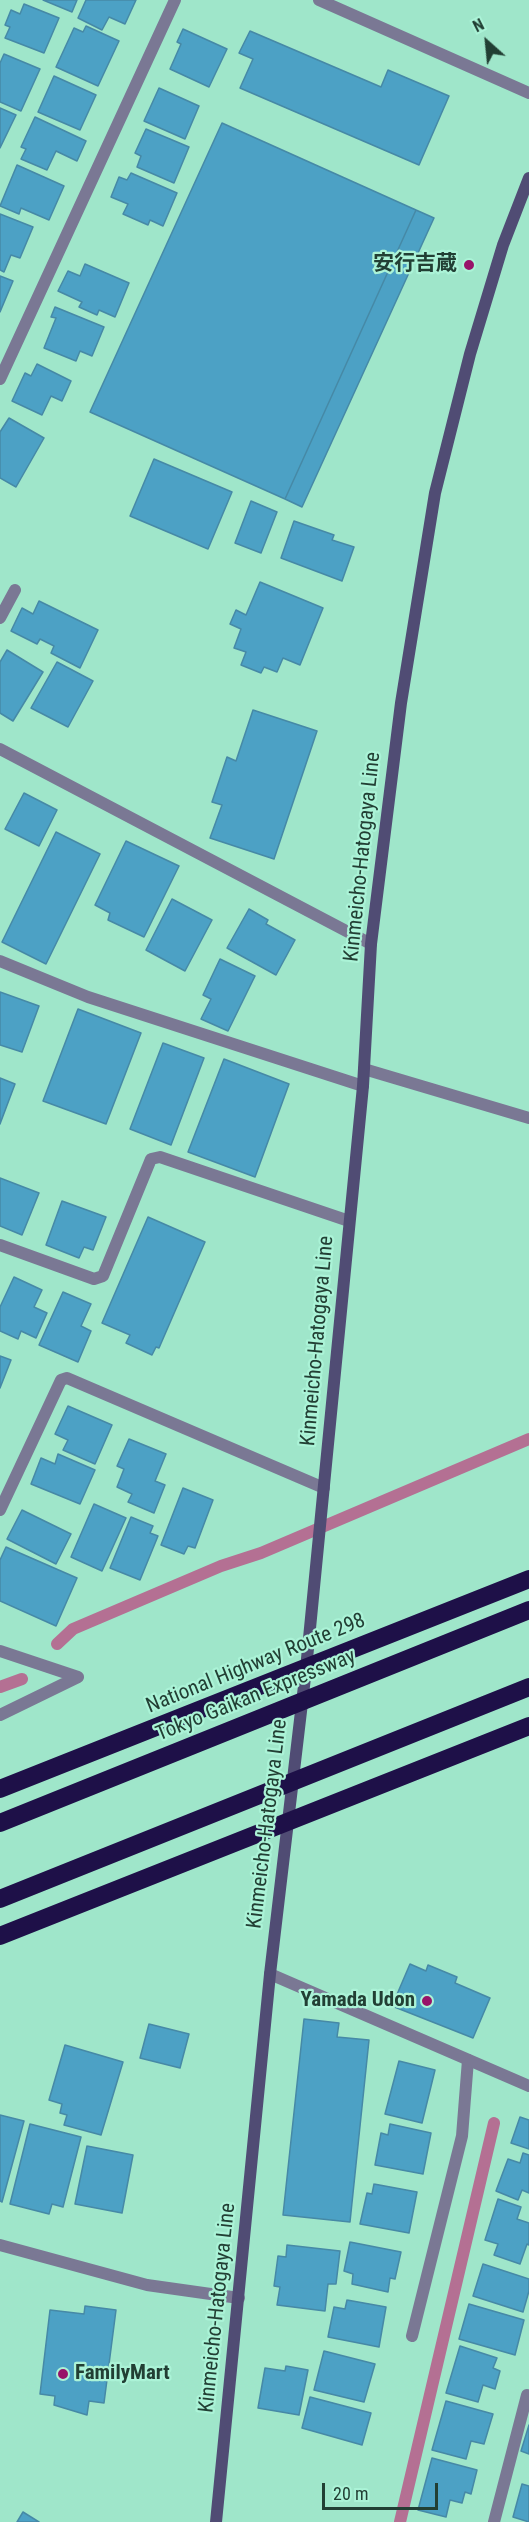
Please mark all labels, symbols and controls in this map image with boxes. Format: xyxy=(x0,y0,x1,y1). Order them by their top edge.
north arrow xyxy=(457,12,517,72)
text: N xyxy=(470,15,487,36)
place label: 安行吉蔵 xyxy=(373,252,457,278)
marker: 安行吉蔵 xyxy=(462,258,476,272)
street label: Kinmeicho-Hatogaya Line xyxy=(339,751,387,963)
street label: Kinmeicho-Hatogaya Line xyxy=(296,1235,340,1447)
street label: National Highway Route 298 xyxy=(143,1609,369,1719)
street label: Tokyo Gaikan Expressway xyxy=(152,1644,360,1748)
street label: Kinmeicho-Hatogaya Line xyxy=(243,1718,293,1930)
place label: Yamada Udon xyxy=(301,1988,415,2014)
marker: Yamada Udon xyxy=(420,1994,434,2008)
street label: Kinmeicho-Hatogaya Line xyxy=(194,2202,242,2414)
place label: FamilyMart xyxy=(75,2361,170,2387)
marker: FamilyMart xyxy=(56,2367,70,2381)
scale bar xyxy=(325,2471,440,2509)
text: 20 m xyxy=(333,2483,368,2504)

